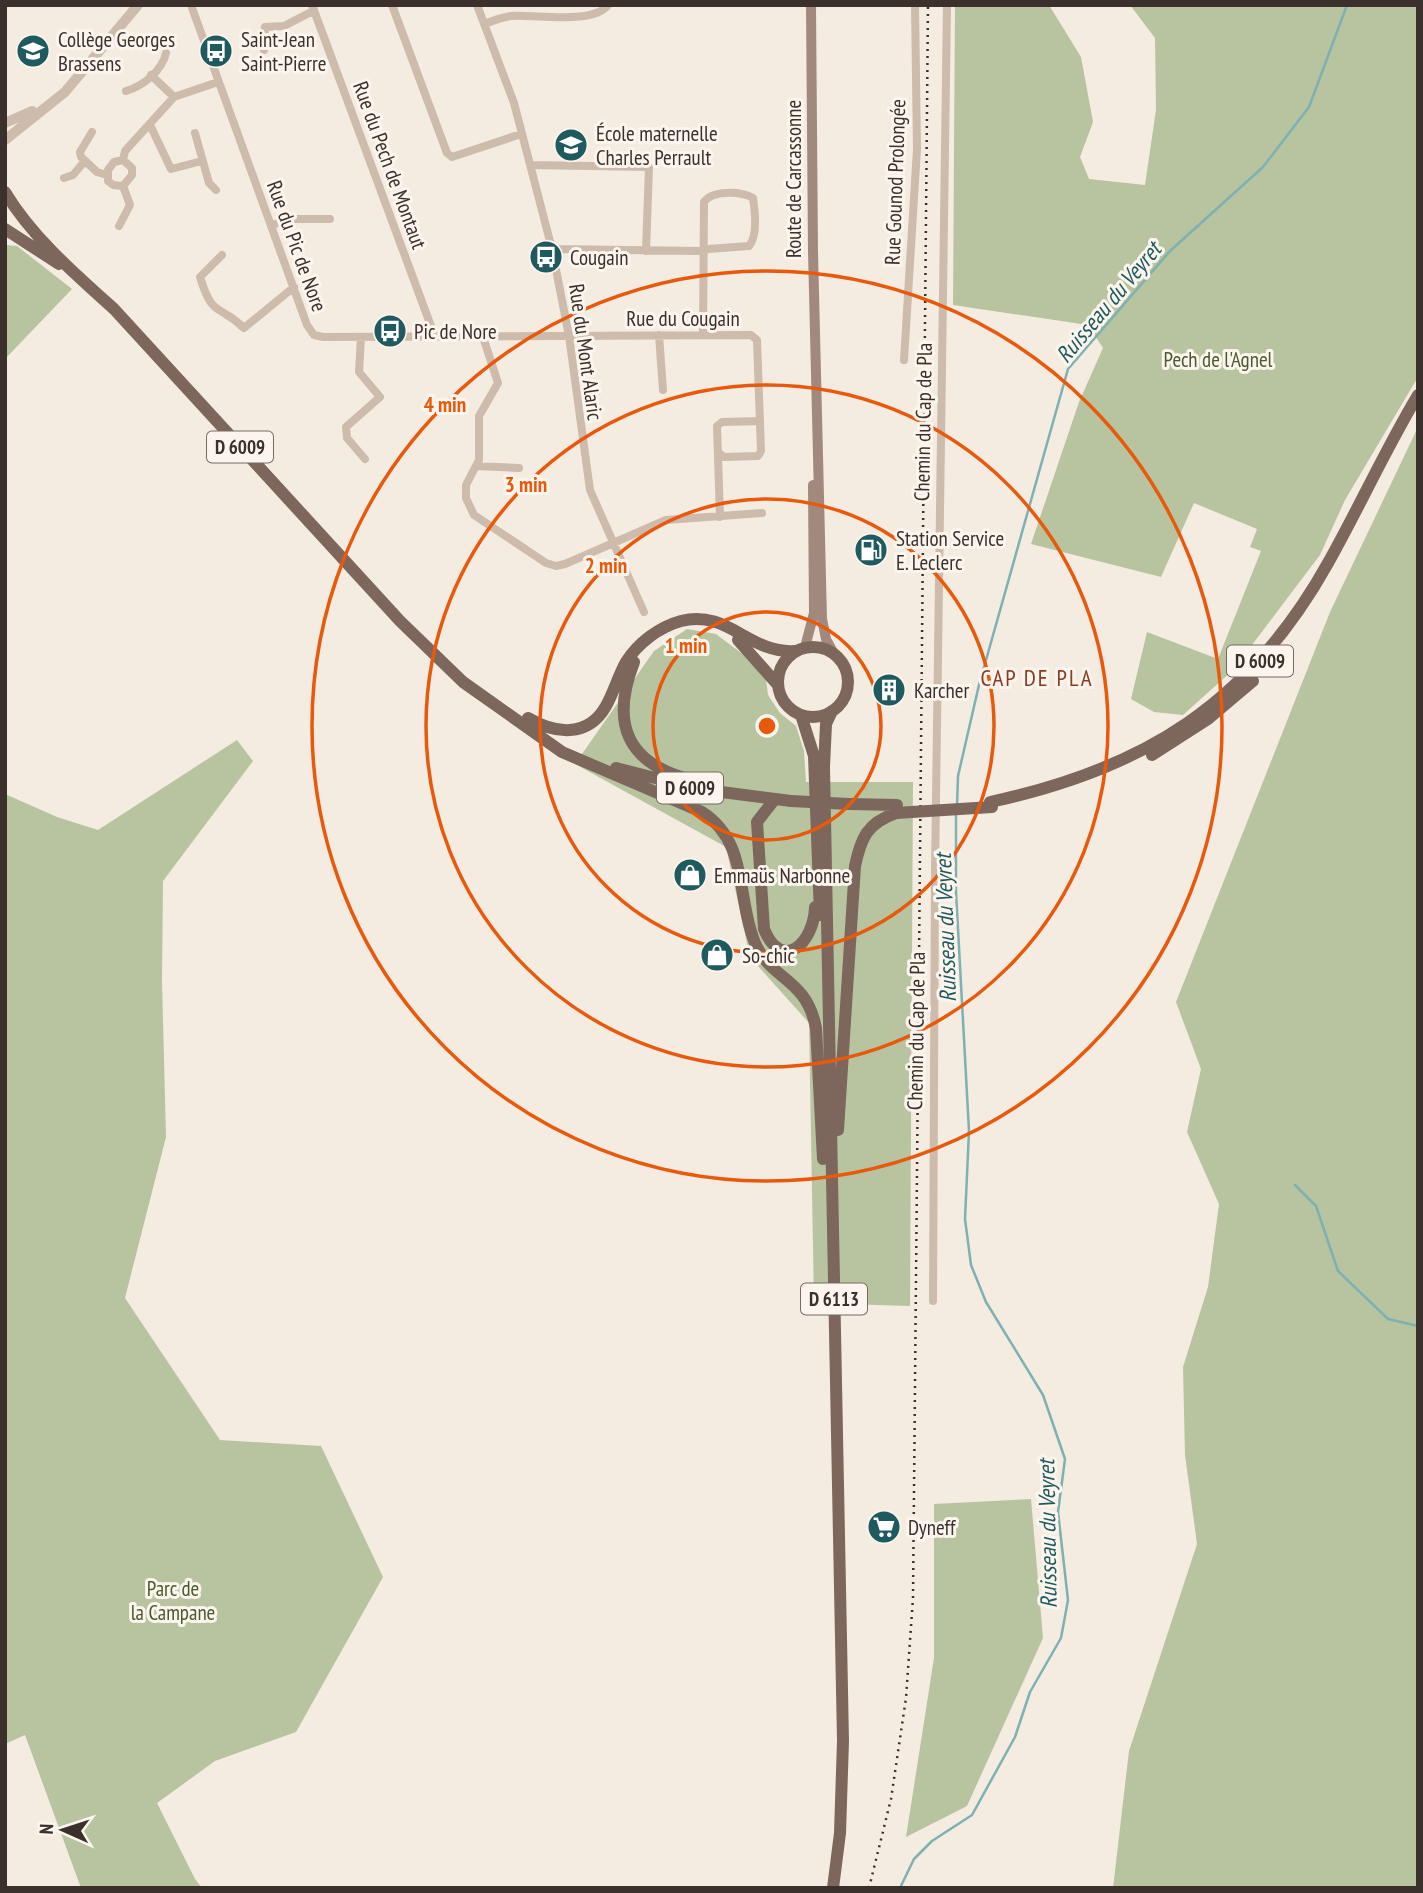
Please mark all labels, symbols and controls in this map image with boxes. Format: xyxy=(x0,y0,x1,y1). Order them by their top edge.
place label: Collège Georges Brassens xyxy=(58,26,175,77)
place label: Saint-Jean Saint-Pierre xyxy=(241,26,326,77)
school or university icon: Collège Georges Brassens xyxy=(14,32,52,70)
bus stop icon: Saint-Jean Saint-Pierre xyxy=(197,32,235,70)
street label: Rue du Pech de Montaut xyxy=(347,77,433,253)
street label: Rue Gounod Prolongée xyxy=(879,99,911,265)
street label: Route de Carcassonne xyxy=(780,100,807,258)
place label: École maternelle Charles Perrault xyxy=(596,120,718,171)
school or university icon: École maternelle Charles Perrault xyxy=(552,126,590,164)
street label: Rue du Pic de Nore xyxy=(261,177,333,315)
water label: Ruisseau du Veyret xyxy=(1049,234,1169,368)
bus stop icon: Cougain xyxy=(527,238,565,276)
place label: Cougain xyxy=(570,244,628,271)
street label: Rue du Mont Alaric xyxy=(563,282,609,422)
street label: Rue du Cougain xyxy=(626,305,740,332)
bus stop icon: Pic de Nore xyxy=(371,312,409,350)
place label: Pic de Nore xyxy=(414,318,497,345)
street label: Chemin du Cap de Pla xyxy=(908,343,938,501)
park label: Pech de l'Agnel xyxy=(1164,346,1273,373)
text: 4 min xyxy=(424,391,466,418)
road number: D 6009 xyxy=(207,432,273,462)
text: 3 min xyxy=(505,471,547,498)
place label: Station Service E. Leclerc xyxy=(896,525,1004,576)
fuel station icon: Station Service E. Leclerc xyxy=(852,531,890,569)
text: 2 min xyxy=(585,552,627,579)
text: 1 min xyxy=(665,632,707,659)
road number: D 6009 xyxy=(1227,646,1293,676)
district label: CAP DE PLA xyxy=(980,663,1094,692)
building icon: Karcher xyxy=(870,671,908,709)
place label: Karcher xyxy=(914,677,969,704)
centre of rings xyxy=(755,714,779,738)
road number: D 6009 xyxy=(657,772,723,804)
water label: Ruisseau du Veyret xyxy=(928,850,962,1003)
shop icon: Emmaüs Narbonne xyxy=(671,856,709,894)
place label: Emmaüs Narbonne xyxy=(714,862,850,889)
shop icon: So-chic xyxy=(698,936,736,974)
place label: So-chic xyxy=(742,942,795,969)
street label: Chemin du Cap de Pla xyxy=(901,952,931,1110)
road number: D 6113 xyxy=(801,1284,867,1315)
water label: Ruisseau du Veyret xyxy=(1031,1457,1063,1609)
supermarket icon: Dyneff xyxy=(865,1508,903,1546)
place label: Dyneff xyxy=(908,1514,956,1541)
park label: Parc de la Campane xyxy=(131,1575,215,1626)
north arrow xyxy=(28,1795,98,1865)
text: N xyxy=(34,1823,58,1835)

